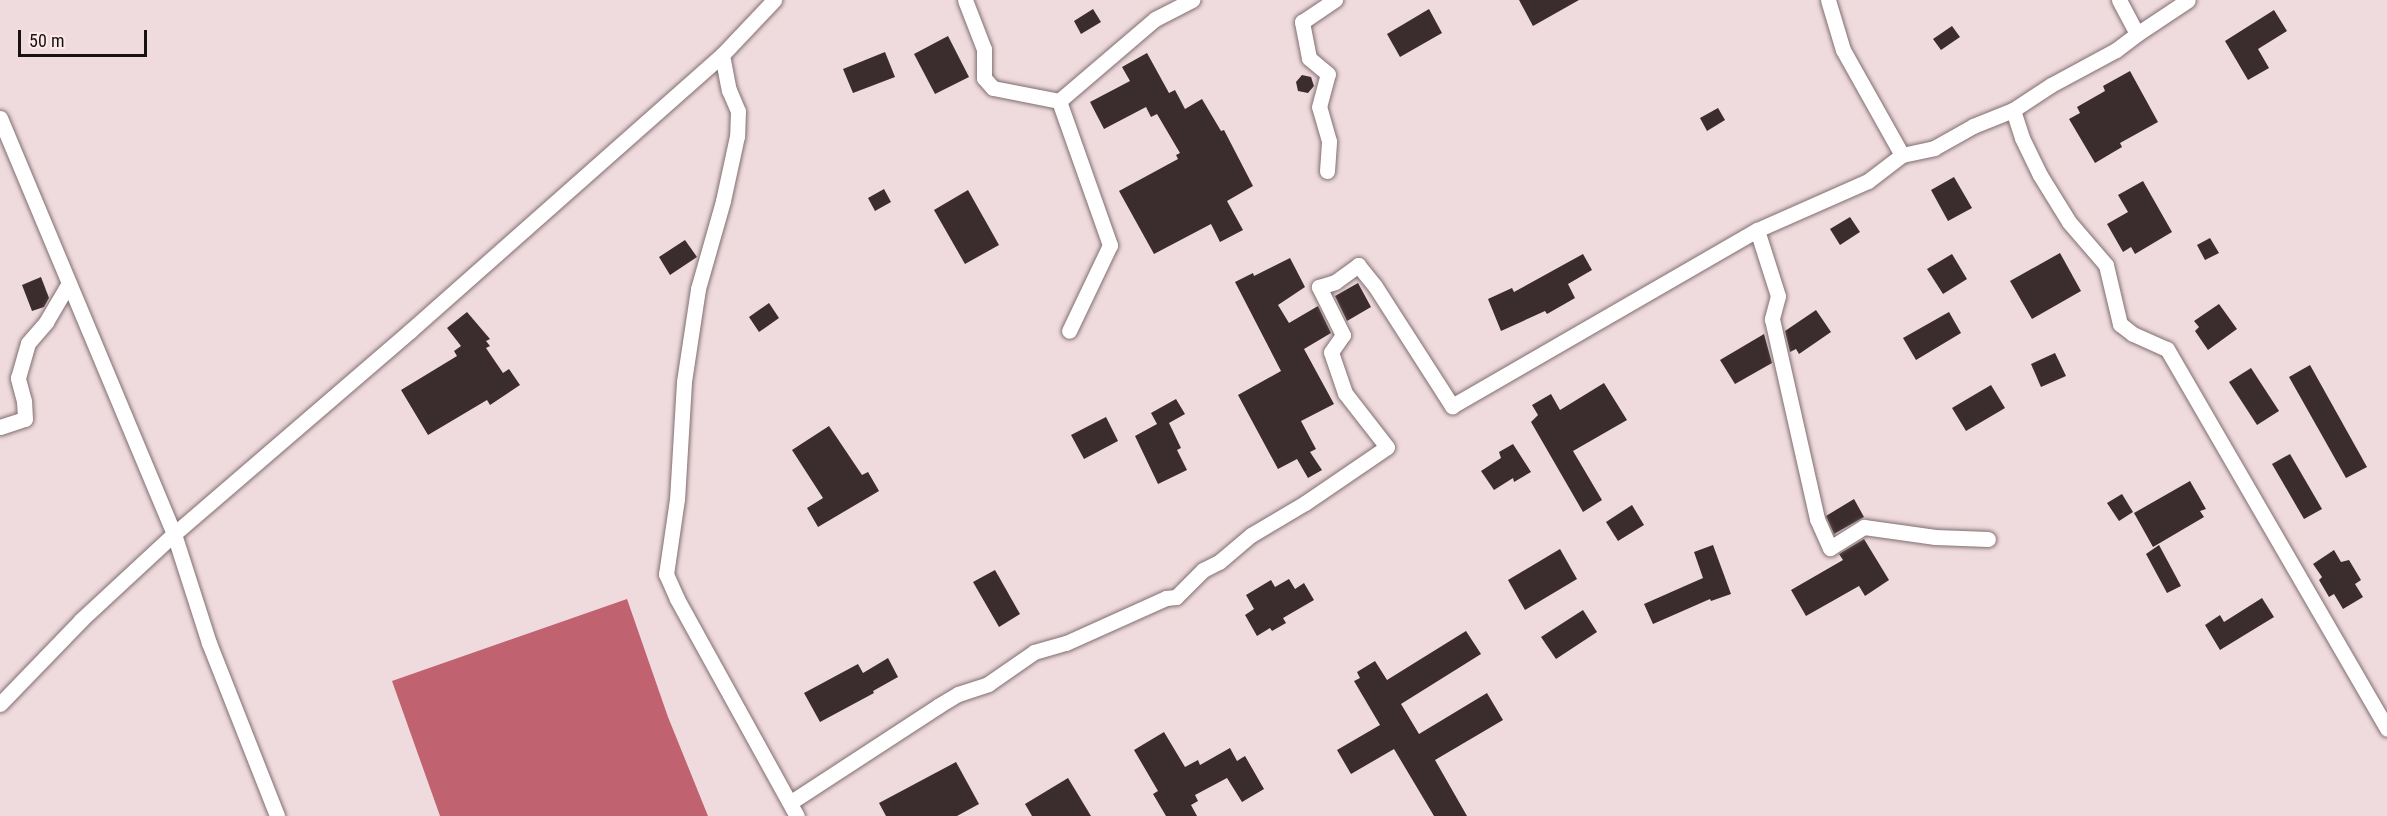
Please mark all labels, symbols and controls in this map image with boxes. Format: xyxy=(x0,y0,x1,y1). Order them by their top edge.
scale bar xyxy=(21,18,150,56)
text: 50 m xyxy=(29,30,64,51)

